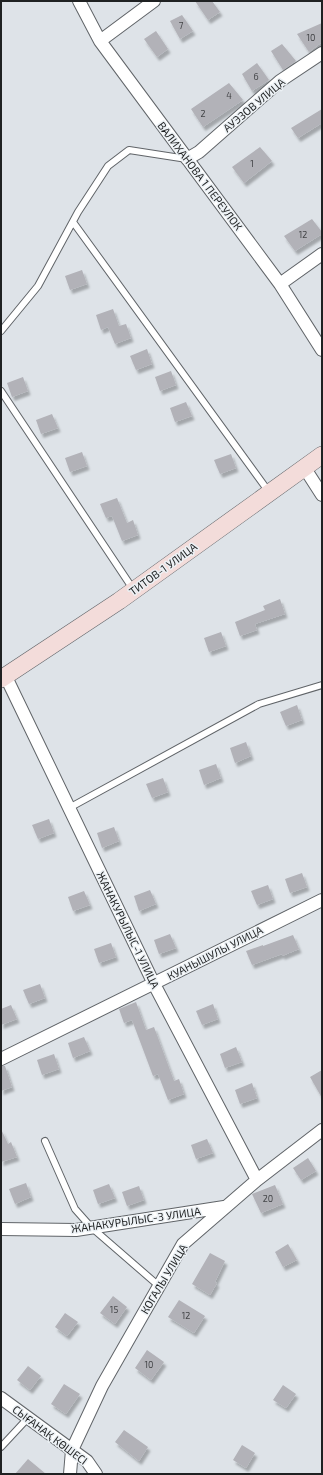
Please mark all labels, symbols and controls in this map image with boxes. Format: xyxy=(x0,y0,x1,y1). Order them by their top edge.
house number: 7 xyxy=(179,20,184,31)
house number: 10 xyxy=(306,32,316,43)
house number: 6 xyxy=(253,71,259,82)
street label: АУЭЗОВ УЛИЦА xyxy=(220,75,287,134)
house number: 4 xyxy=(226,90,232,101)
house number: 2 xyxy=(200,108,206,119)
street label: ВАЛИХАНОВА 1 ПЕРЕУЛОК xyxy=(155,119,246,233)
house number: 1 xyxy=(250,158,254,169)
house number: 12 xyxy=(299,229,307,240)
street label: ТИТОВ-1 УЛИЦА xyxy=(126,540,199,598)
street label: ЖАНАКУРЫЛЫС-1 УЛИЦА xyxy=(94,869,163,991)
street label: КУАНЫШУЛЫ УЛИЦА xyxy=(165,923,265,982)
house number: 20 xyxy=(263,1193,273,1204)
street label: ЖАНАКУРЫЛЫС-3 УЛИЦА xyxy=(70,1204,202,1235)
street label: КОГАЛЫ УЛИЦА xyxy=(138,1241,190,1316)
house number: 15 xyxy=(110,1304,118,1315)
house number: 12 xyxy=(182,1310,190,1321)
house number: 10 xyxy=(144,1359,154,1370)
street label: СЫҒАНАҚ КӨШЕСІ xyxy=(10,1402,90,1467)

